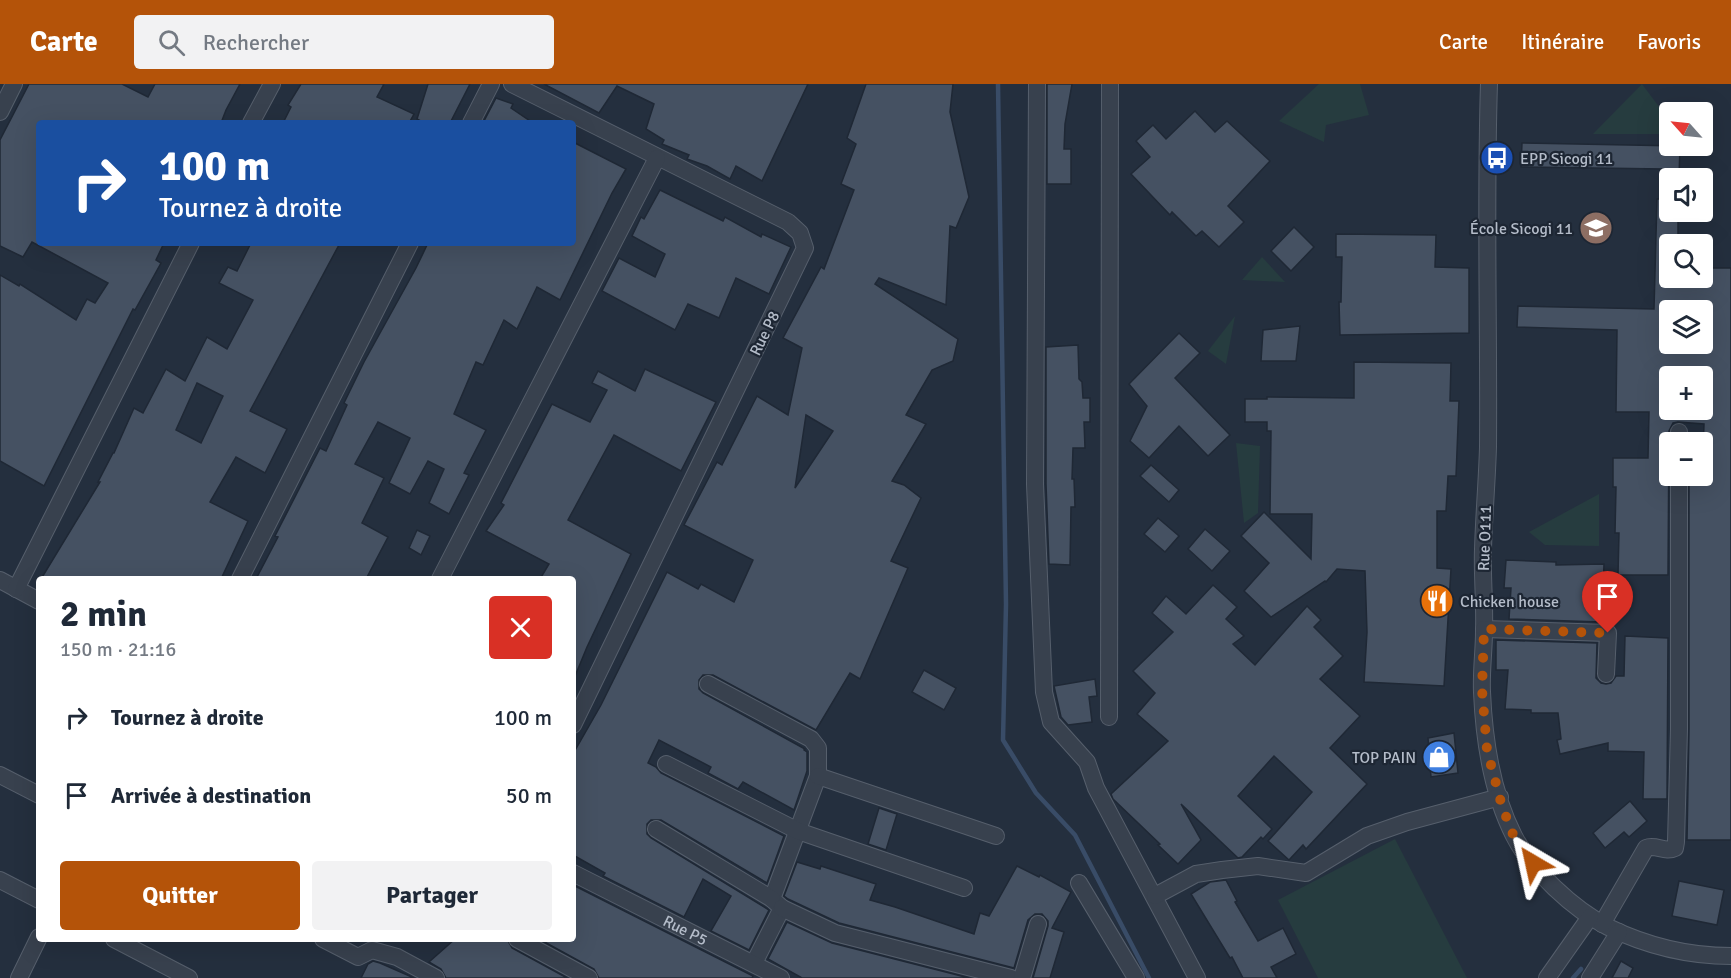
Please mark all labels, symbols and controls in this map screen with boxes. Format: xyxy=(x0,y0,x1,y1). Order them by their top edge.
search box xyxy=(134,15,554,69)
text: Carte xyxy=(30,25,98,59)
icon: search xyxy=(155,26,188,59)
text: Rechercher xyxy=(203,29,309,56)
text: Carte xyxy=(1439,29,1488,55)
text: Itinéraire xyxy=(1521,29,1604,55)
text: Favoris xyxy=(1637,29,1701,55)
north arrow xyxy=(1659,102,1713,156)
map controls xyxy=(1659,102,1713,486)
bus stop icon: EPP Sicogi 11 xyxy=(1479,140,1515,176)
text: 100 m xyxy=(159,141,270,192)
icon: right xyxy=(60,144,138,222)
place label: EPP Sicogi 11 xyxy=(1520,149,1613,169)
button: sound xyxy=(1659,168,1713,222)
text: Tournez à droite xyxy=(159,192,342,225)
school or university icon: École Sicogi 11 xyxy=(1578,210,1614,246)
place label: École Sicogi 11 xyxy=(1470,219,1573,239)
button: search xyxy=(1659,234,1713,288)
button: layers xyxy=(1659,300,1713,354)
street label: Rue P8 xyxy=(746,308,784,359)
button: + xyxy=(1659,366,1713,420)
button: − xyxy=(1659,432,1713,486)
street label: Rue O111 xyxy=(1474,505,1496,571)
pin xyxy=(1582,571,1633,633)
icon: arrive xyxy=(1591,580,1624,613)
restaurant icon: Chicken house xyxy=(1419,583,1455,619)
text: 2 min xyxy=(60,592,147,637)
place label: Chicken house xyxy=(1460,592,1559,612)
button: close xyxy=(489,596,552,659)
text: 150 m · 21:16 xyxy=(60,637,176,662)
icon: right xyxy=(60,701,93,734)
text: Tournez à droite xyxy=(111,704,264,731)
text: 100 m xyxy=(494,704,552,731)
shop icon: TOP PAIN xyxy=(1421,739,1457,775)
place label: TOP PAIN xyxy=(1352,748,1416,768)
icon: arrive xyxy=(60,779,93,812)
text: Arrivée à destination xyxy=(111,782,311,809)
text: 50 m xyxy=(506,782,552,809)
position arrow xyxy=(1501,831,1565,895)
button: Quitter xyxy=(60,861,300,930)
button: Partager xyxy=(312,861,552,930)
street label: Rue P5 xyxy=(659,911,711,950)

